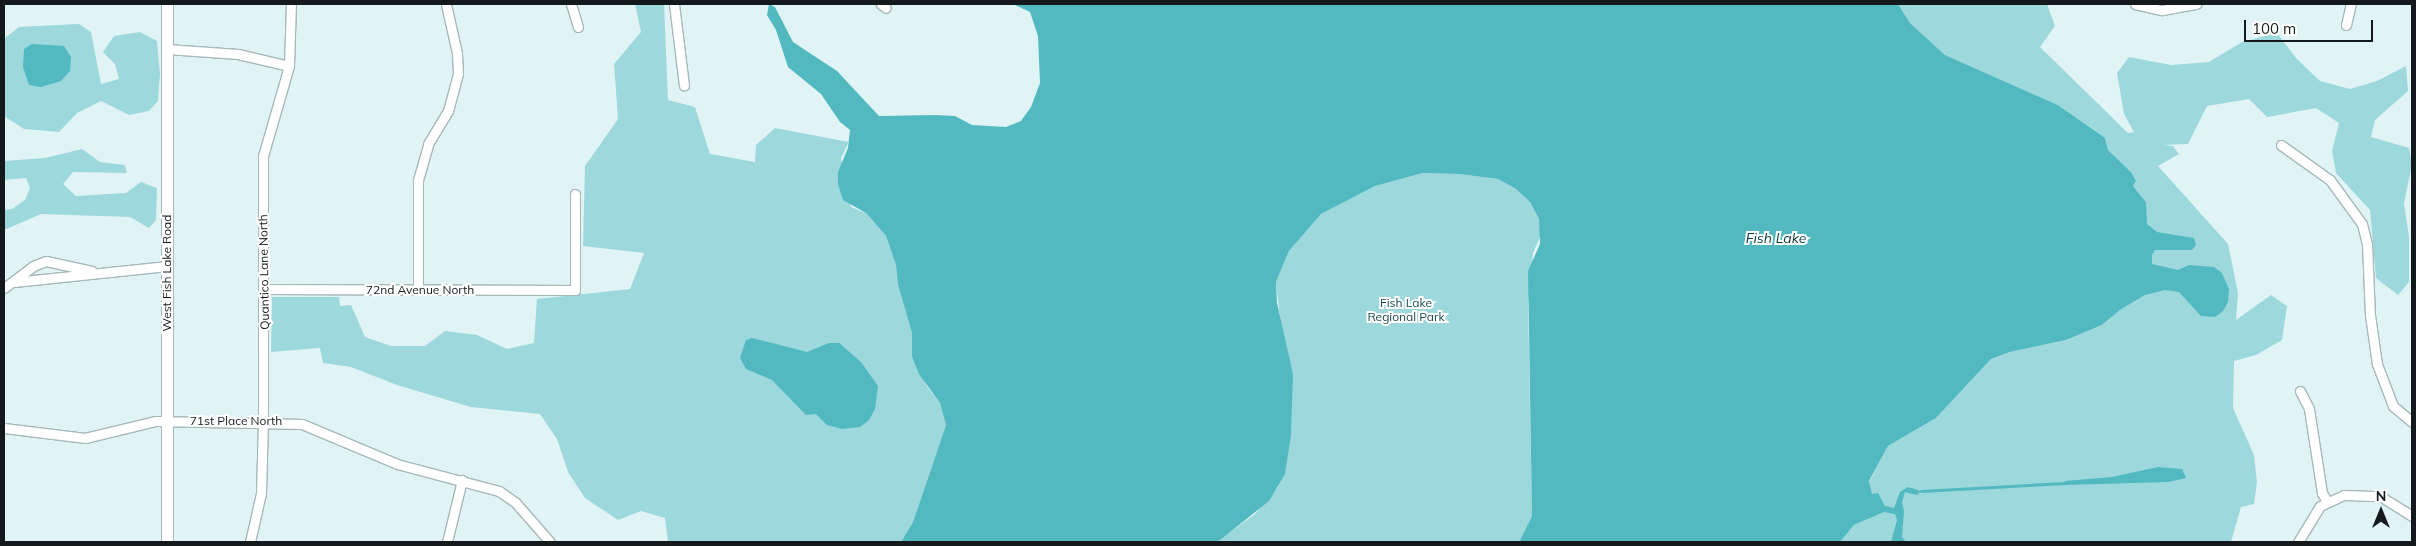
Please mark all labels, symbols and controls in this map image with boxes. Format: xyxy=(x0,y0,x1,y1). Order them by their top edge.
scale bar xyxy=(2246,10,2375,42)
text: 100 m xyxy=(2252,19,2296,38)
street label: Quantico Lane North xyxy=(256,214,272,330)
street label: West Fish Lake Road xyxy=(160,215,174,331)
water label: Fish Lake xyxy=(1746,230,1806,246)
street label: 72nd Avenue North xyxy=(366,283,474,297)
park label: Fish Lake Regional Park xyxy=(1367,296,1445,324)
street label: 71st Place North xyxy=(190,414,282,428)
north arrow xyxy=(2356,486,2406,536)
text: N xyxy=(2376,487,2386,505)

